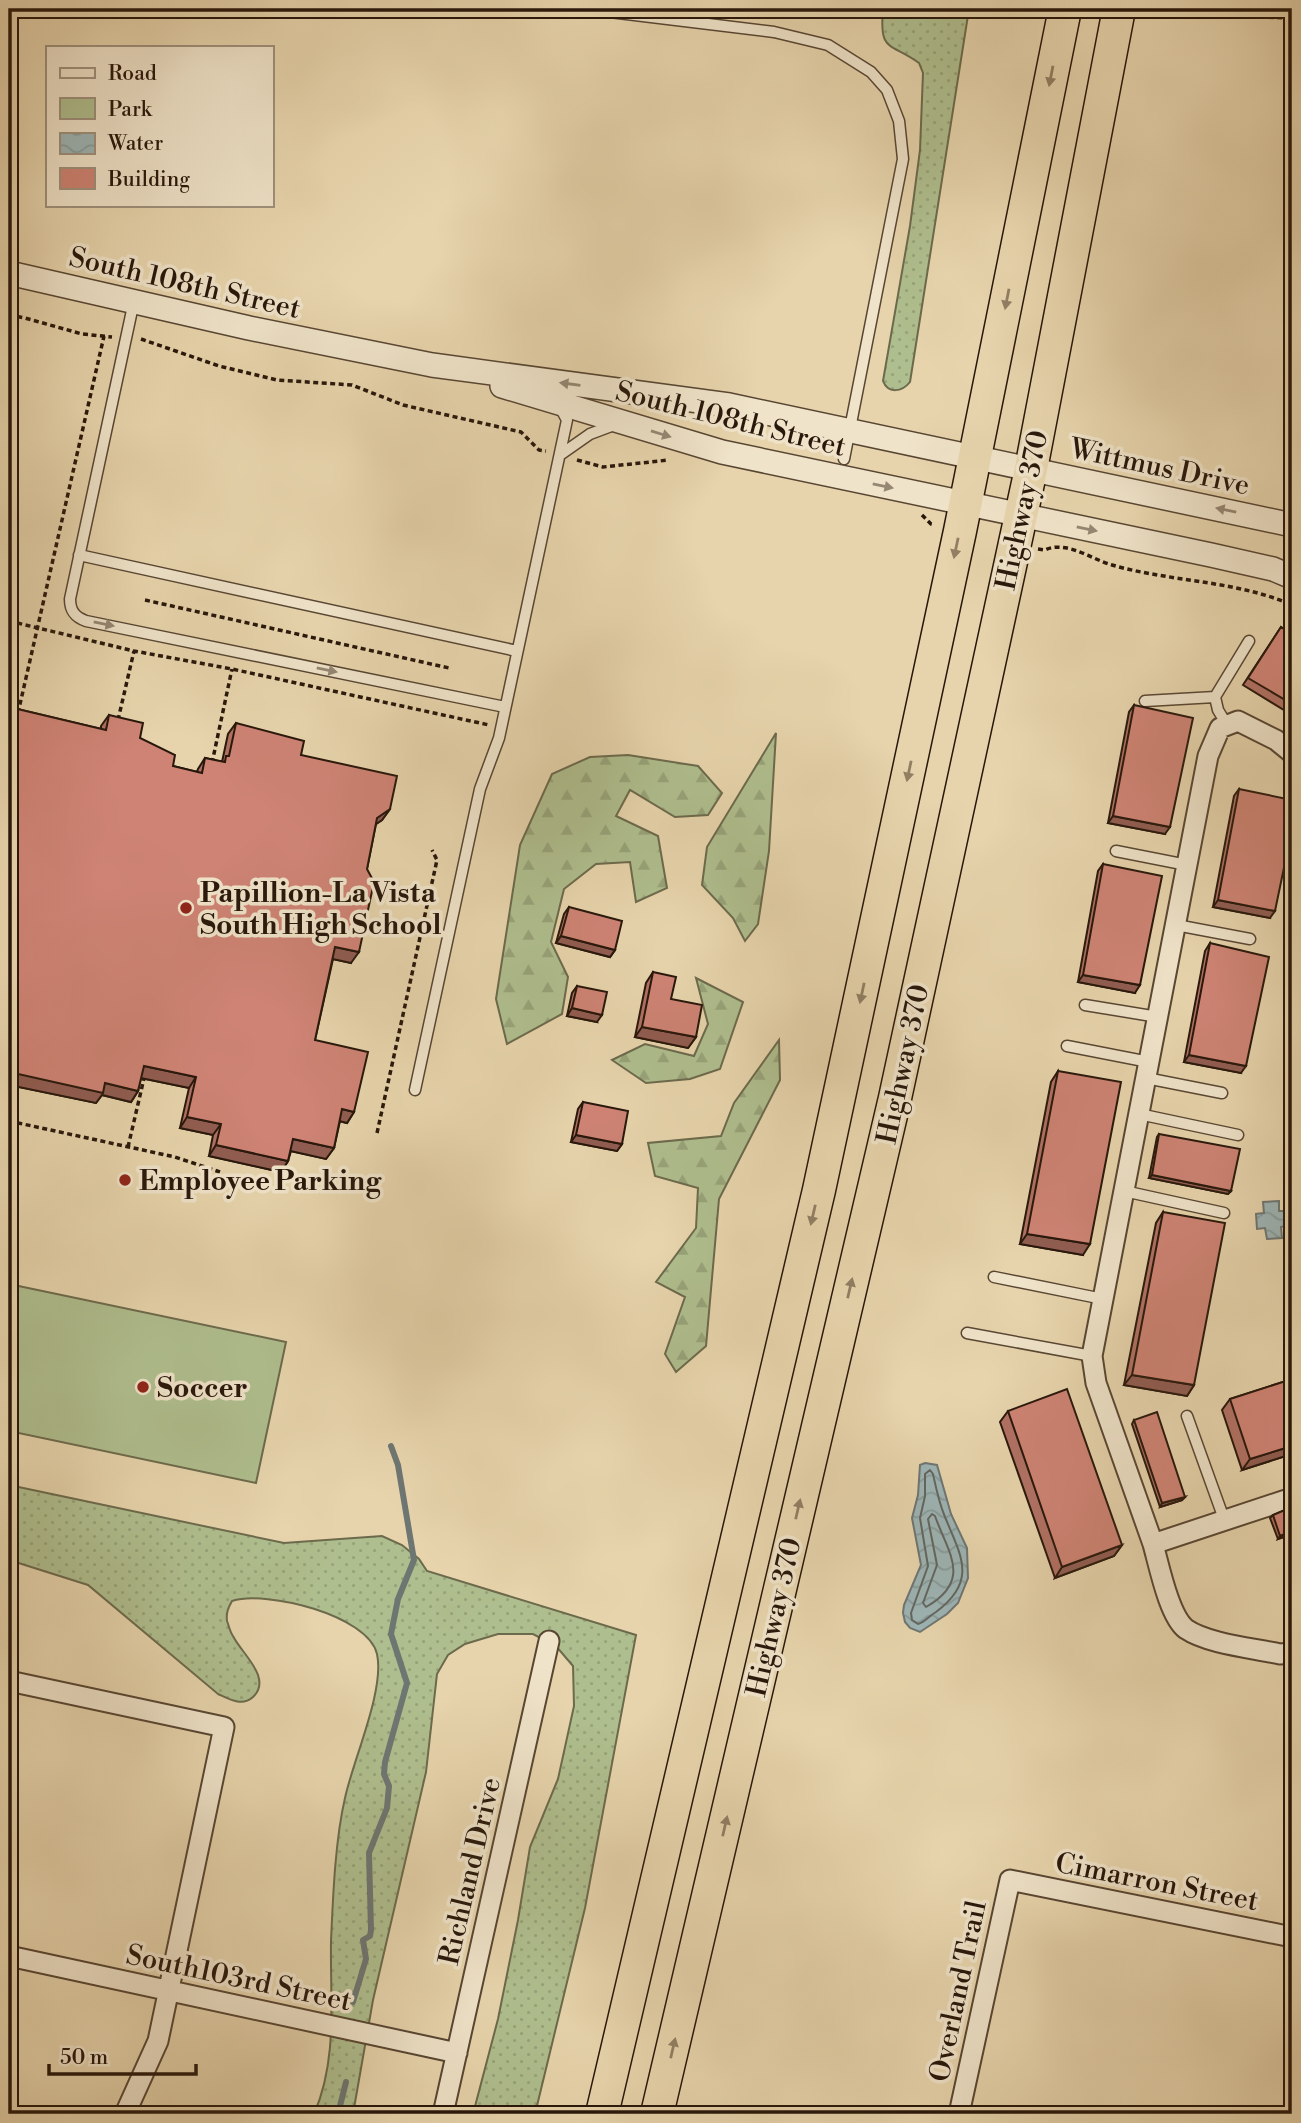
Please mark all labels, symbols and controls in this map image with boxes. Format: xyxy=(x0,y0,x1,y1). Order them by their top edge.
legend xyxy=(46,46,273,206)
text: Road xyxy=(108,61,157,87)
one-way arrow xyxy=(1046,65,1057,87)
text: Park xyxy=(108,97,153,123)
text: Water xyxy=(107,131,163,157)
text: Building xyxy=(107,167,190,193)
street label: South 108th Street xyxy=(66,240,304,327)
one-way arrow xyxy=(1001,288,1012,310)
street label: South 108th Street xyxy=(612,374,850,465)
one-way arrow xyxy=(559,378,581,389)
street label: Highway 370 xyxy=(988,427,1056,593)
one-way arrow xyxy=(651,430,672,440)
street label: Wittmus Drive xyxy=(1066,431,1253,504)
one-way arrow xyxy=(872,481,894,492)
one-way arrow xyxy=(1215,505,1237,516)
one-way arrow xyxy=(1076,523,1098,534)
one-way arrow xyxy=(951,537,962,559)
one-way arrow xyxy=(93,619,115,630)
one-way arrow xyxy=(316,664,338,675)
one-way arrow xyxy=(904,760,915,782)
place label: Papillion-La Vista South High School xyxy=(200,876,442,943)
marker: Papillion-La Vista South High School xyxy=(178,900,194,916)
street label: Highway 370 xyxy=(869,981,937,1147)
one-way arrow xyxy=(856,982,867,1004)
place label: Employee Parking xyxy=(139,1164,382,1199)
marker: Employee Parking xyxy=(117,1172,133,1188)
one-way arrow xyxy=(807,1204,818,1226)
one-way arrow xyxy=(845,1277,856,1299)
place label: Soccer xyxy=(157,1371,248,1406)
marker: Soccer xyxy=(135,1379,151,1395)
one-way arrow xyxy=(793,1498,804,1520)
street label: Highway 370 xyxy=(739,1534,810,1700)
street label: Richland Drive xyxy=(432,1774,509,1968)
one-way arrow xyxy=(719,1815,730,1837)
street label: Cimarron Street xyxy=(1052,1846,1261,1919)
street label: Overland Trail xyxy=(922,1898,995,2085)
street label: South103rd Street xyxy=(123,1937,355,2019)
scale bar xyxy=(49,2032,196,2076)
one-way arrow xyxy=(668,2037,679,2059)
text: 50 m xyxy=(60,2045,108,2071)

